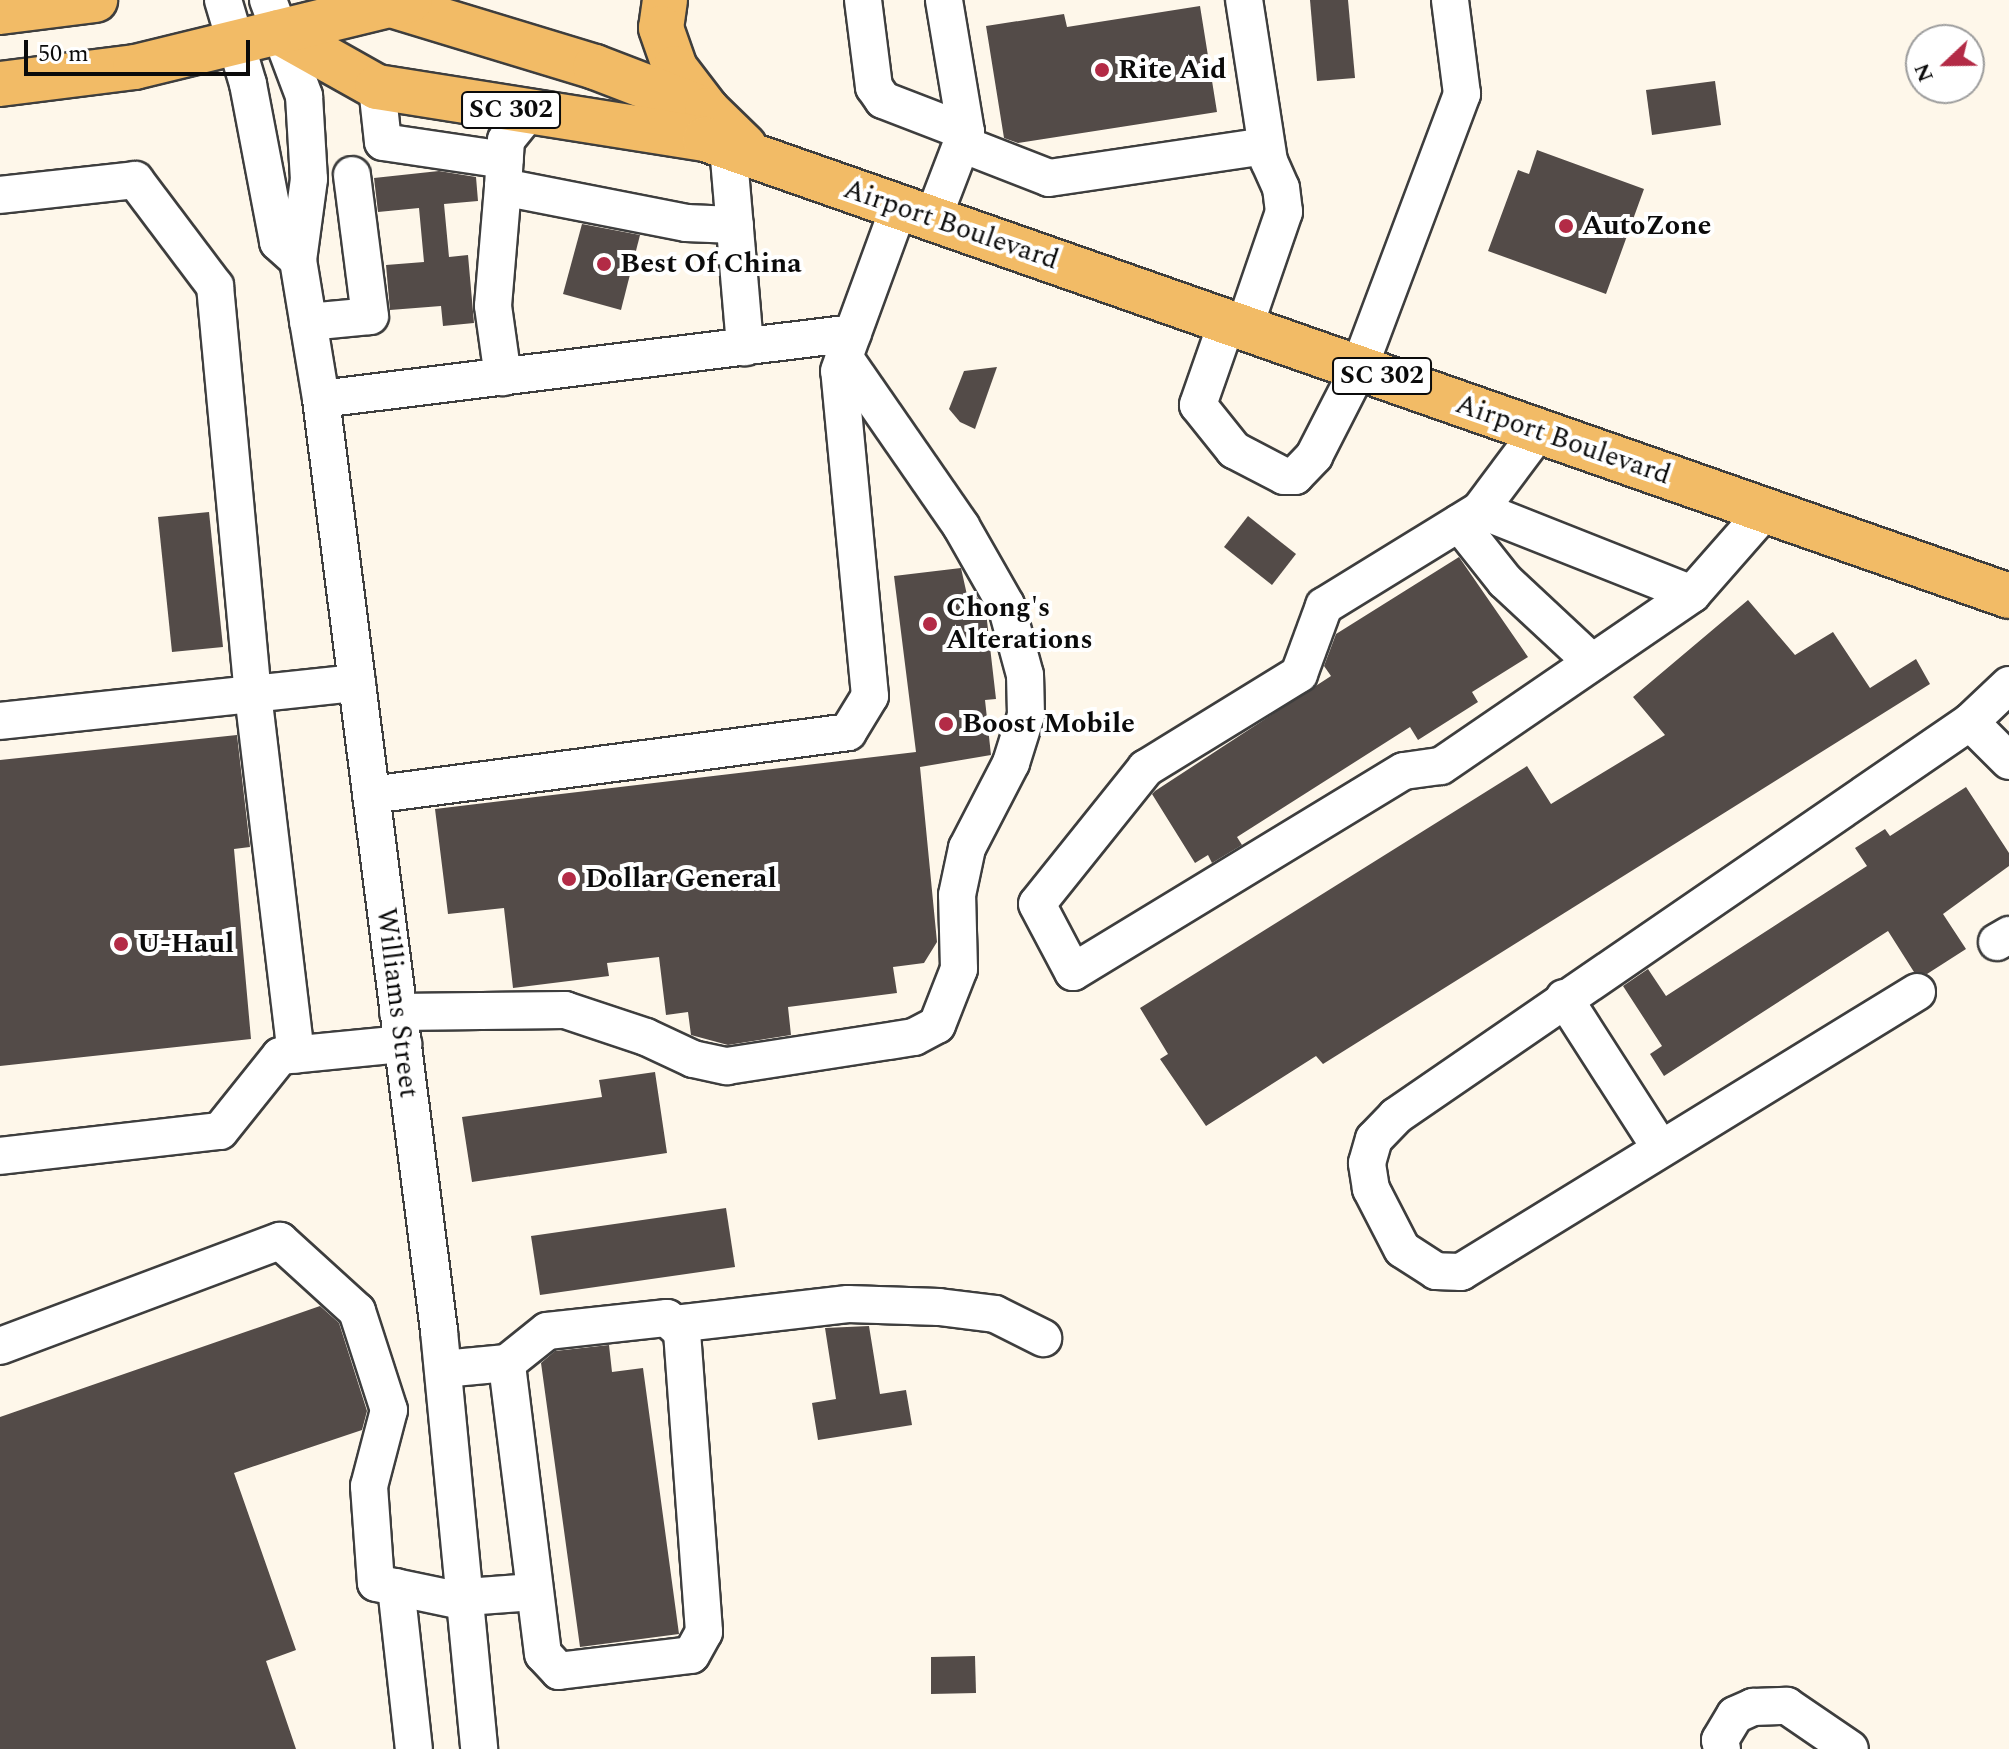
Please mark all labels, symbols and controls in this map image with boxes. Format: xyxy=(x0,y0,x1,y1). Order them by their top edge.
scale bar xyxy=(28,24,254,74)
north arrow xyxy=(1905,24,1985,104)
text: 50 m xyxy=(38,36,89,72)
place label: Rite Aid xyxy=(1118,53,1227,87)
text: N xyxy=(1905,58,1943,87)
marker: Rite Aid xyxy=(1093,61,1111,79)
road number: SC 302 xyxy=(461,88,561,132)
street label: Airport Boulevard xyxy=(839,172,1063,278)
place label: AutoZone xyxy=(1582,209,1711,243)
marker: AutoZone xyxy=(1557,217,1575,235)
place label: Best Of China xyxy=(620,247,802,281)
marker: Best Of China xyxy=(595,255,613,273)
road number: SC 302 xyxy=(1332,354,1432,398)
street label: Airport Boulevard xyxy=(1451,387,1675,493)
place label: Chong's Alterations xyxy=(946,591,1093,657)
marker: Chong's Alterations xyxy=(921,615,939,633)
place label: Boost Mobile xyxy=(962,707,1135,741)
marker: Boost Mobile xyxy=(937,715,955,733)
place label: Dollar General xyxy=(585,862,777,896)
marker: Dollar General xyxy=(560,870,578,888)
street label: Williams Street xyxy=(369,906,425,1100)
place label: U-Haul xyxy=(137,927,234,961)
marker: U-Haul xyxy=(112,935,130,953)

